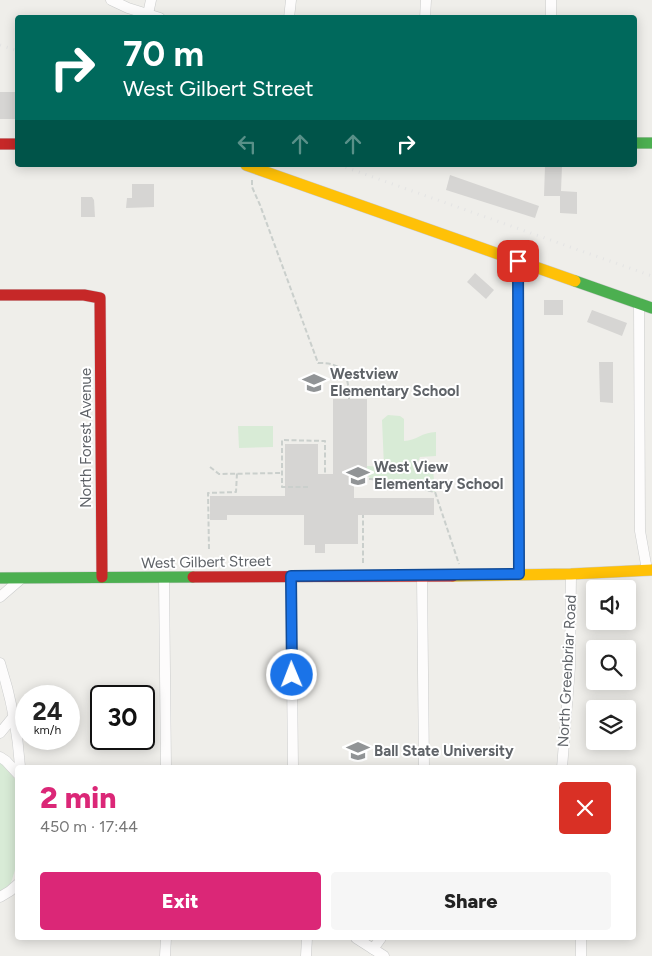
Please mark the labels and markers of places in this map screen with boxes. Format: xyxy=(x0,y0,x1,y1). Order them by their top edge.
pin xyxy=(497,240,539,282)
place label: Westview Elementary School xyxy=(330,365,460,400)
school or university icon: Westview Elementary School xyxy=(301,370,327,396)
place label: West View Elementary School xyxy=(374,458,504,493)
school or university icon: West View Elementary School xyxy=(345,463,371,489)
school or university icon: Ball State University xyxy=(345,738,371,764)
place label: Ball State University xyxy=(374,742,514,760)

